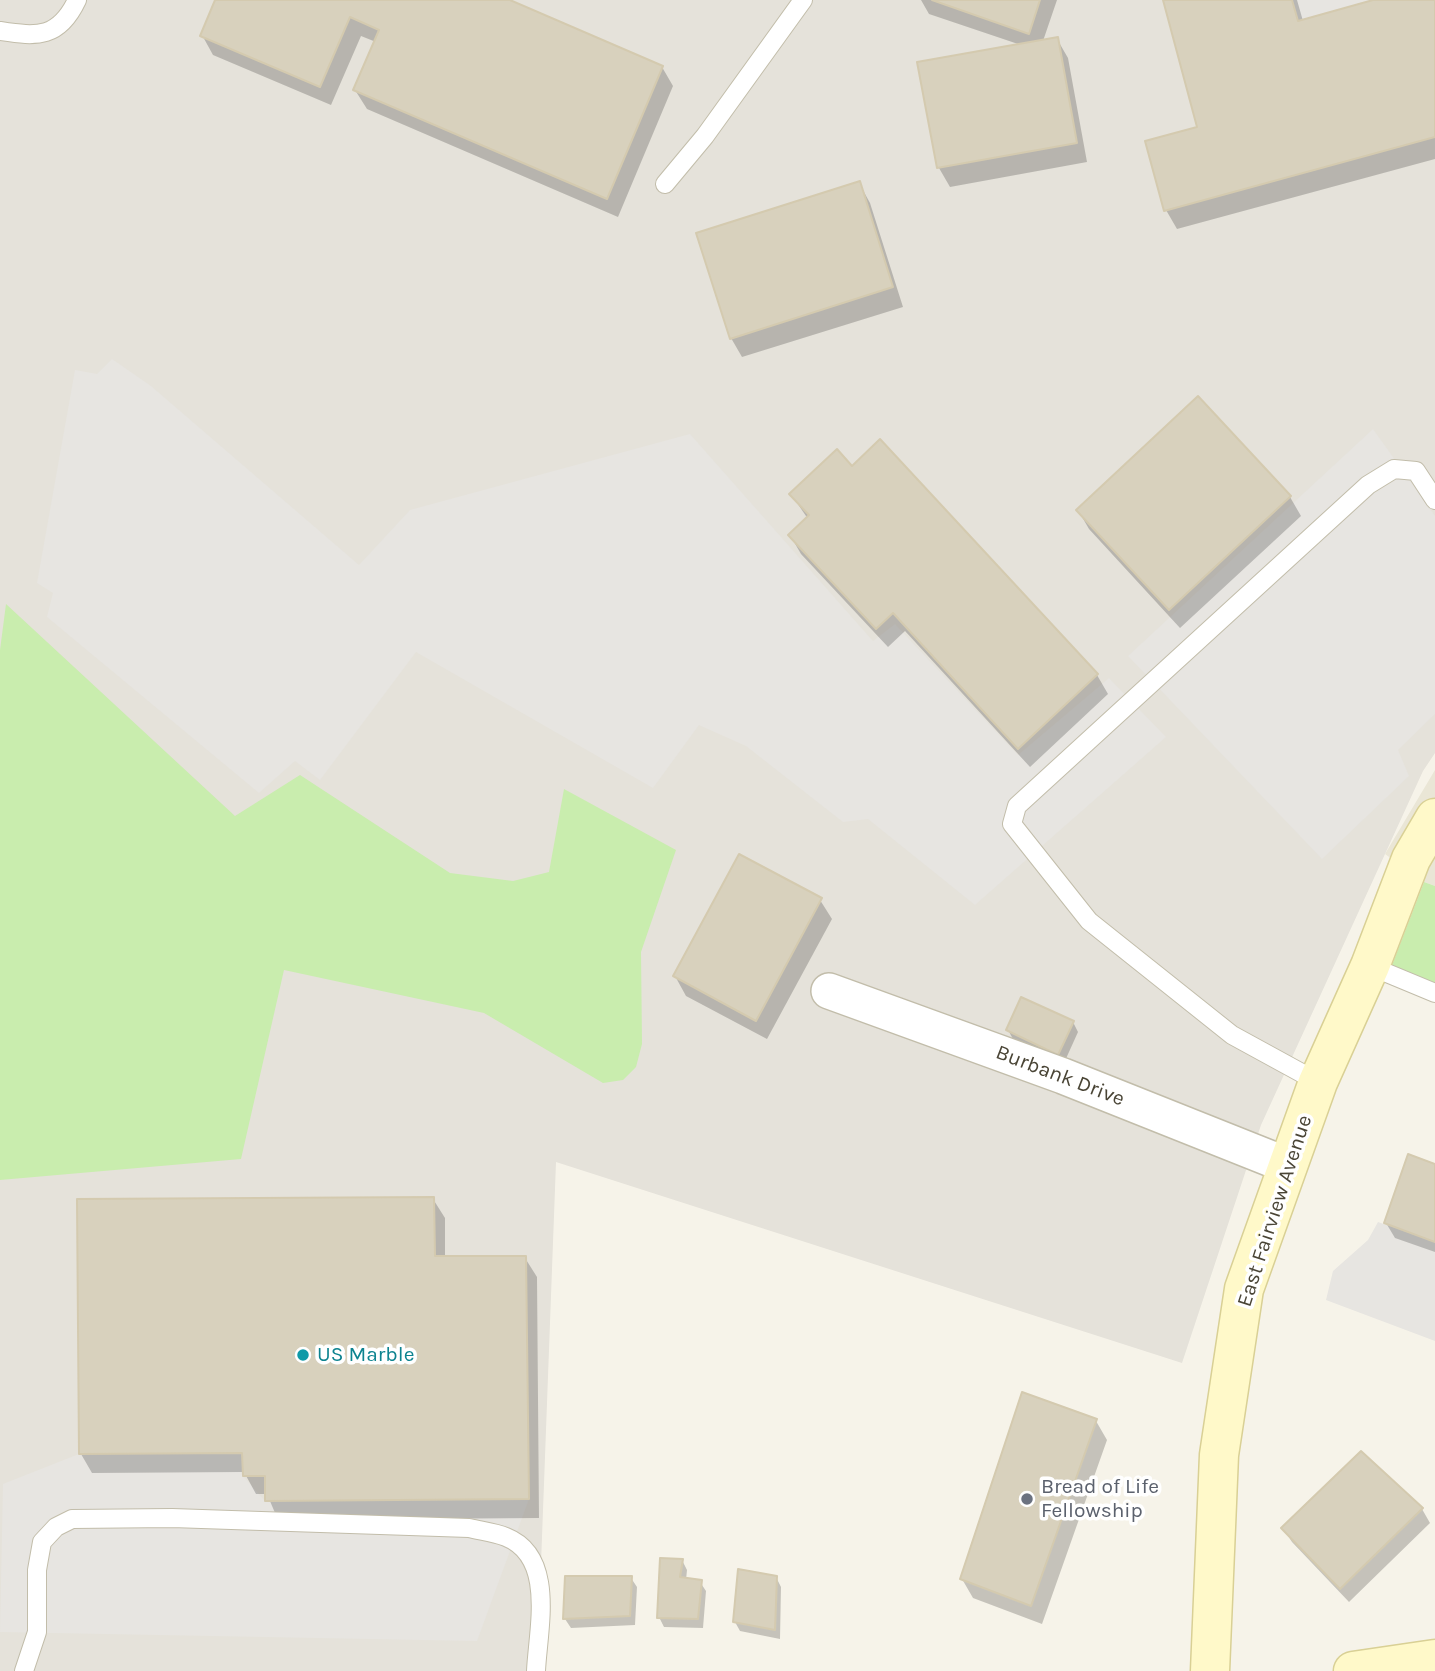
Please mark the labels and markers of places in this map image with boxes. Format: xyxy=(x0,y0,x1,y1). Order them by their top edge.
place label: US Marble xyxy=(317,1342,414,1368)
marker: US Marble xyxy=(295,1347,311,1363)
place label: Bread of Life Fellowship xyxy=(1041,1474,1159,1524)
marker: Bread of Life Fellowship xyxy=(1019,1491,1035,1507)

